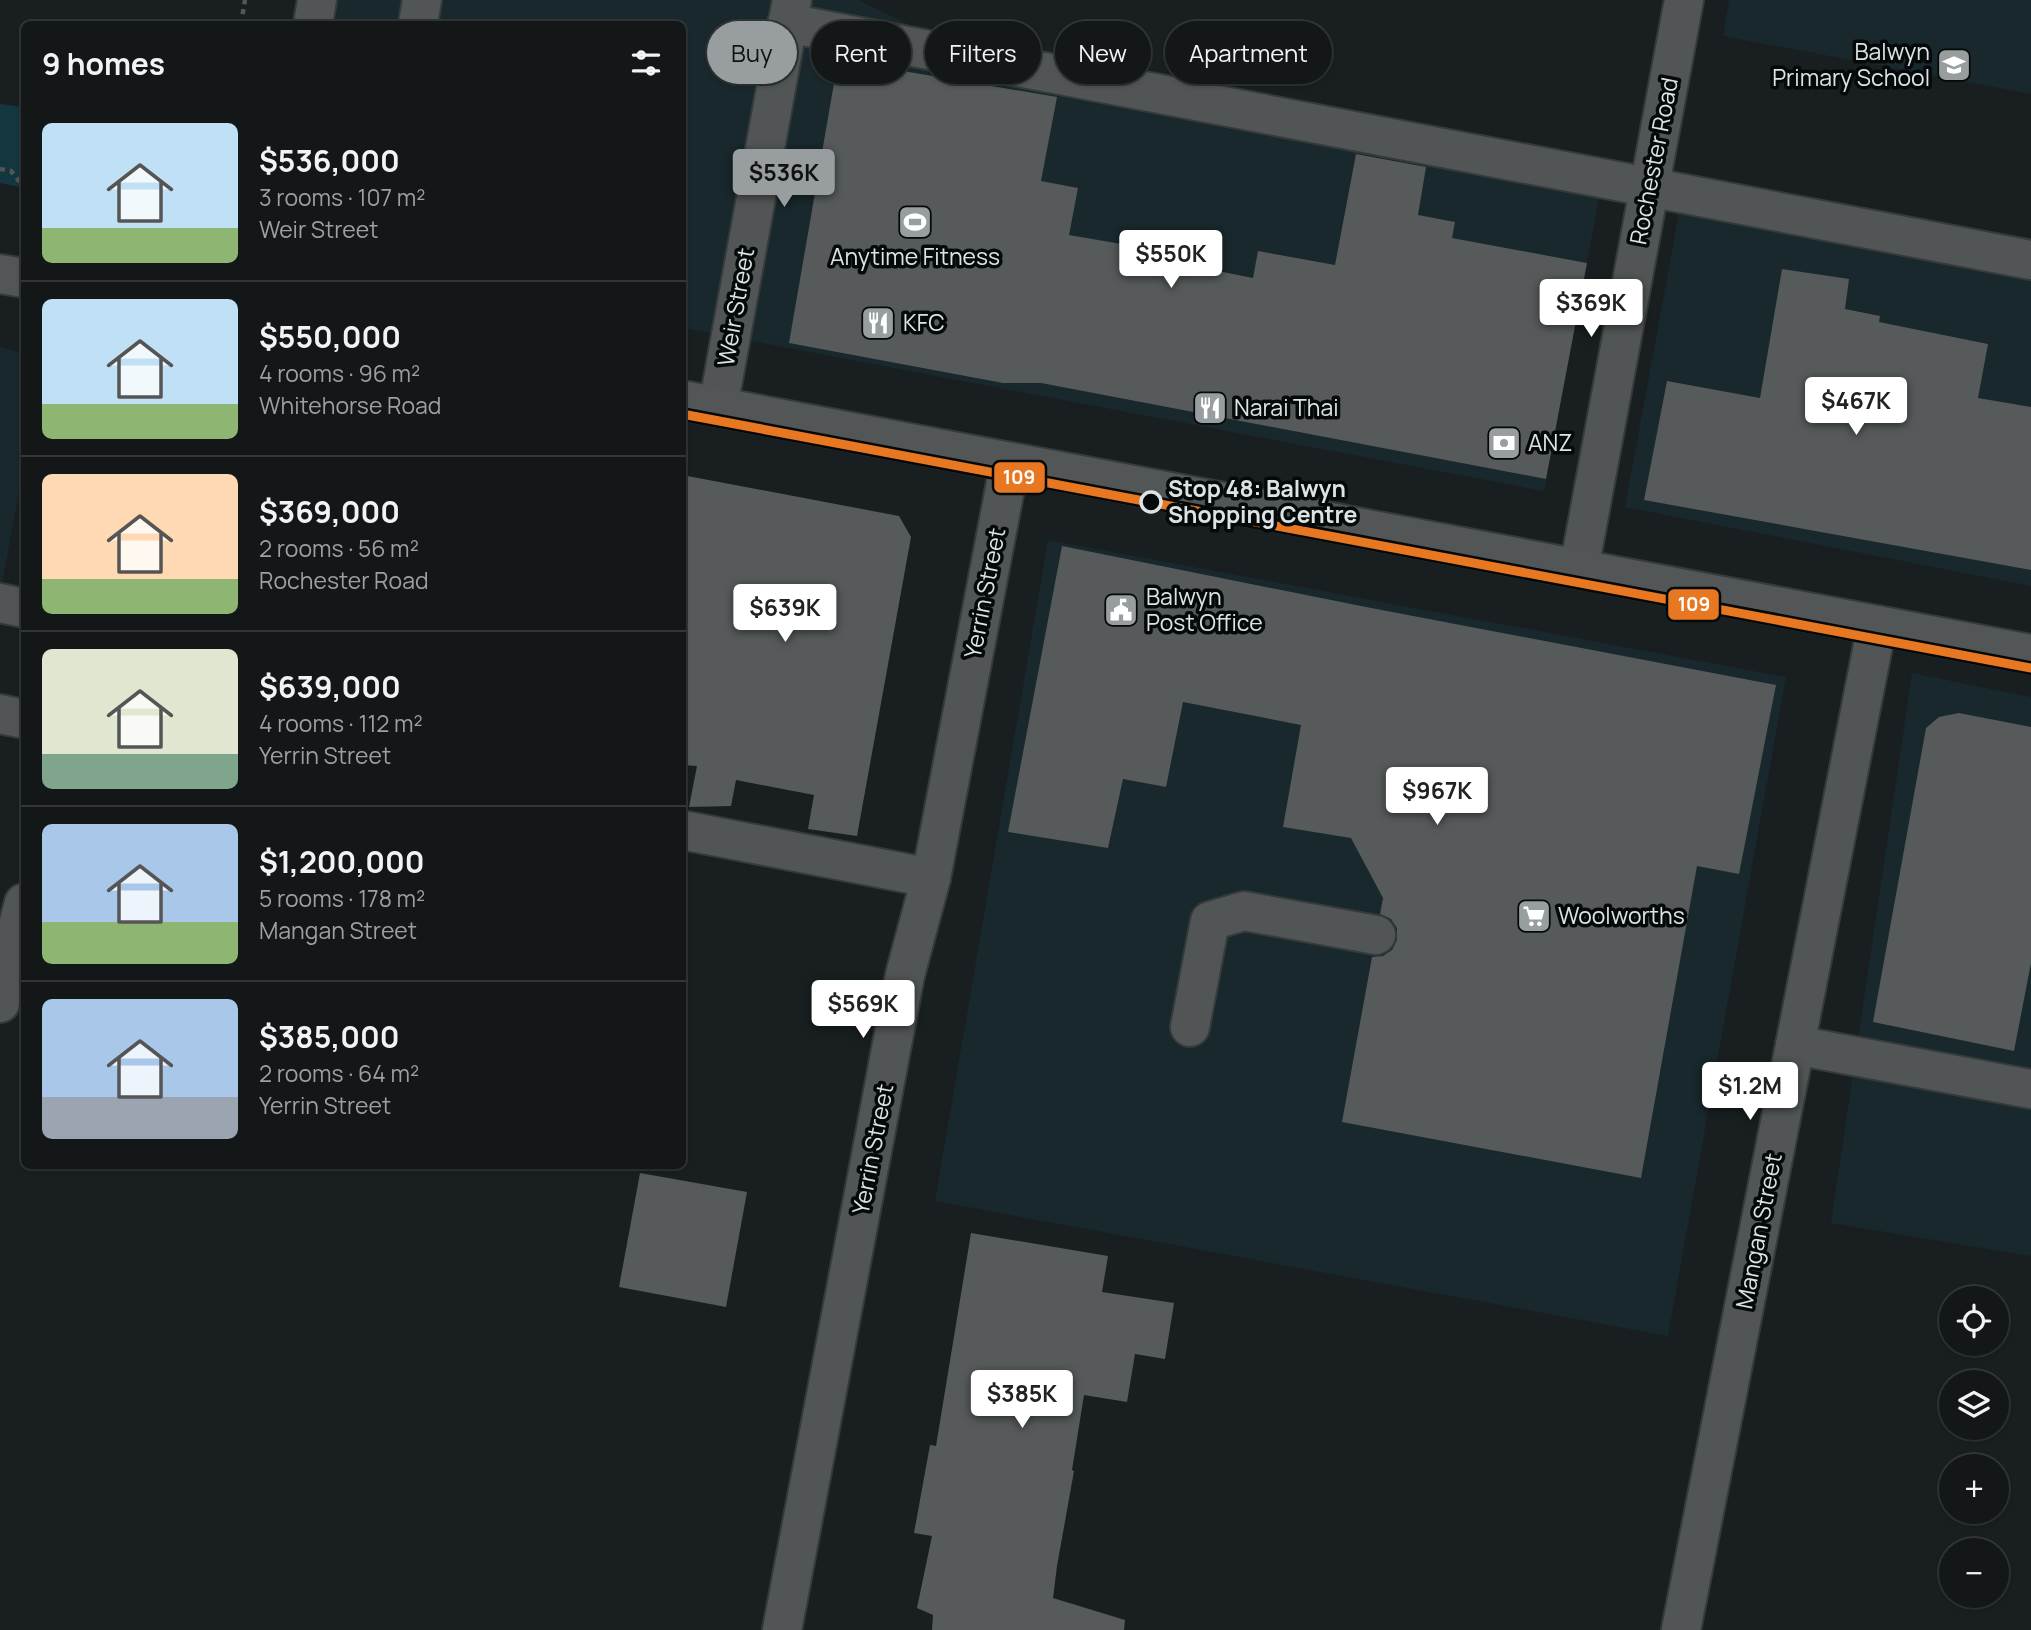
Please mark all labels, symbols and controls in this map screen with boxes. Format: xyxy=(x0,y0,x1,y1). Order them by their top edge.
chip: Buy xyxy=(707,21,797,84)
chip: Rent xyxy=(811,21,911,84)
chip: Filters xyxy=(925,21,1041,84)
chip: New xyxy=(1055,21,1151,84)
chip: Apartment xyxy=(1165,21,1332,84)
place label: Balwyn Primary School xyxy=(1772,35,1930,93)
text: 9 homes xyxy=(42,43,165,84)
icon: filters xyxy=(627,44,665,82)
school or university icon: Balwyn Primary School xyxy=(1935,46,1973,84)
street label: Rochester Road xyxy=(1621,75,1685,247)
text: $536,000 xyxy=(259,140,400,181)
pin: $536K xyxy=(735,150,833,209)
icon: home xyxy=(98,151,182,235)
text: $536K xyxy=(749,156,819,188)
text: 3 rooms · 107 m² xyxy=(259,181,425,213)
sports icon: Anytime Fitness xyxy=(896,203,934,241)
text: Weir Street xyxy=(259,213,378,245)
pin: $550K xyxy=(1122,230,1220,290)
text: $550K xyxy=(1135,237,1207,269)
place label: Anytime Fitness xyxy=(830,240,1000,272)
street label: Weir Street xyxy=(709,245,761,368)
pin: $369K xyxy=(1542,280,1640,339)
text: $369K xyxy=(1556,286,1626,318)
restaurant icon: KFC xyxy=(859,304,897,342)
place label: KFC xyxy=(903,306,945,338)
text: $550,000 xyxy=(259,316,401,357)
icon: home xyxy=(98,327,182,411)
text: 4 rooms · 96 m² xyxy=(259,357,420,389)
pin: $467K xyxy=(1807,378,1905,437)
text: $467K xyxy=(1821,384,1891,416)
text: Whitehorse Road xyxy=(259,389,441,421)
restaurant icon: Narai Thai xyxy=(1191,389,1229,427)
place label: Narai Thai xyxy=(1234,391,1339,423)
bank icon: ANZ xyxy=(1485,424,1523,462)
place label: ANZ xyxy=(1528,426,1572,458)
line badge: 109 xyxy=(993,461,1046,494)
text: 109 xyxy=(1003,464,1035,490)
place label: Stop 48: Balwyn Shopping Centre xyxy=(1168,472,1357,530)
text: $369,000 xyxy=(259,491,400,532)
marker: Stop 48: Balwyn Shopping Centre xyxy=(1140,491,1162,513)
icon: home xyxy=(98,502,182,586)
street label: Yerrin Street xyxy=(956,525,1012,661)
text: 2 rooms · 56 m² xyxy=(259,532,419,564)
text: Rochester Road xyxy=(259,564,429,596)
place label: Balwyn Post Office xyxy=(1146,580,1263,638)
pin: $639K xyxy=(736,584,834,644)
line badge: 109 xyxy=(1667,588,1720,621)
text: $639K xyxy=(749,591,821,623)
public building icon: Balwyn Post Office xyxy=(1102,591,1140,629)
text: 109 xyxy=(1678,591,1710,617)
text: $639,000 xyxy=(259,666,401,707)
icon: home xyxy=(98,677,182,761)
text: 4 rooms · 112 m² xyxy=(259,707,423,739)
text: Yerrin Street xyxy=(259,739,391,771)
pin: $967K xyxy=(1388,768,1486,827)
text: $967K xyxy=(1402,774,1472,806)
text: $1,200,000 xyxy=(259,841,425,882)
icon: home xyxy=(98,852,182,936)
text: 5 rooms · 178 m² xyxy=(259,882,425,914)
supermarket icon: Woolworths xyxy=(1515,897,1553,935)
place label: Woolworths xyxy=(1558,899,1685,931)
text: Mangan Street xyxy=(259,914,417,946)
pin: $569K xyxy=(814,981,912,1040)
text: $569K xyxy=(828,987,898,1019)
text: $385,000 xyxy=(259,1016,400,1057)
icon: home xyxy=(98,1027,182,1111)
text: 2 rooms · 64 m² xyxy=(259,1057,419,1089)
pin: $1.2M xyxy=(1701,1062,1799,1122)
text: $1.2M xyxy=(1718,1069,1782,1101)
street label: Yerrin Street xyxy=(844,1081,900,1217)
text: Yerrin Street xyxy=(259,1089,391,1121)
street label: Mangan Street xyxy=(1727,1150,1789,1311)
map controls xyxy=(1939,1286,2009,1608)
button: locate xyxy=(1939,1286,2009,1356)
pin: $385K xyxy=(973,1370,1071,1430)
button: layers xyxy=(1939,1370,2009,1440)
text: $385K xyxy=(987,1377,1057,1409)
button: + xyxy=(1939,1454,2009,1524)
button: − xyxy=(1939,1538,2009,1608)

